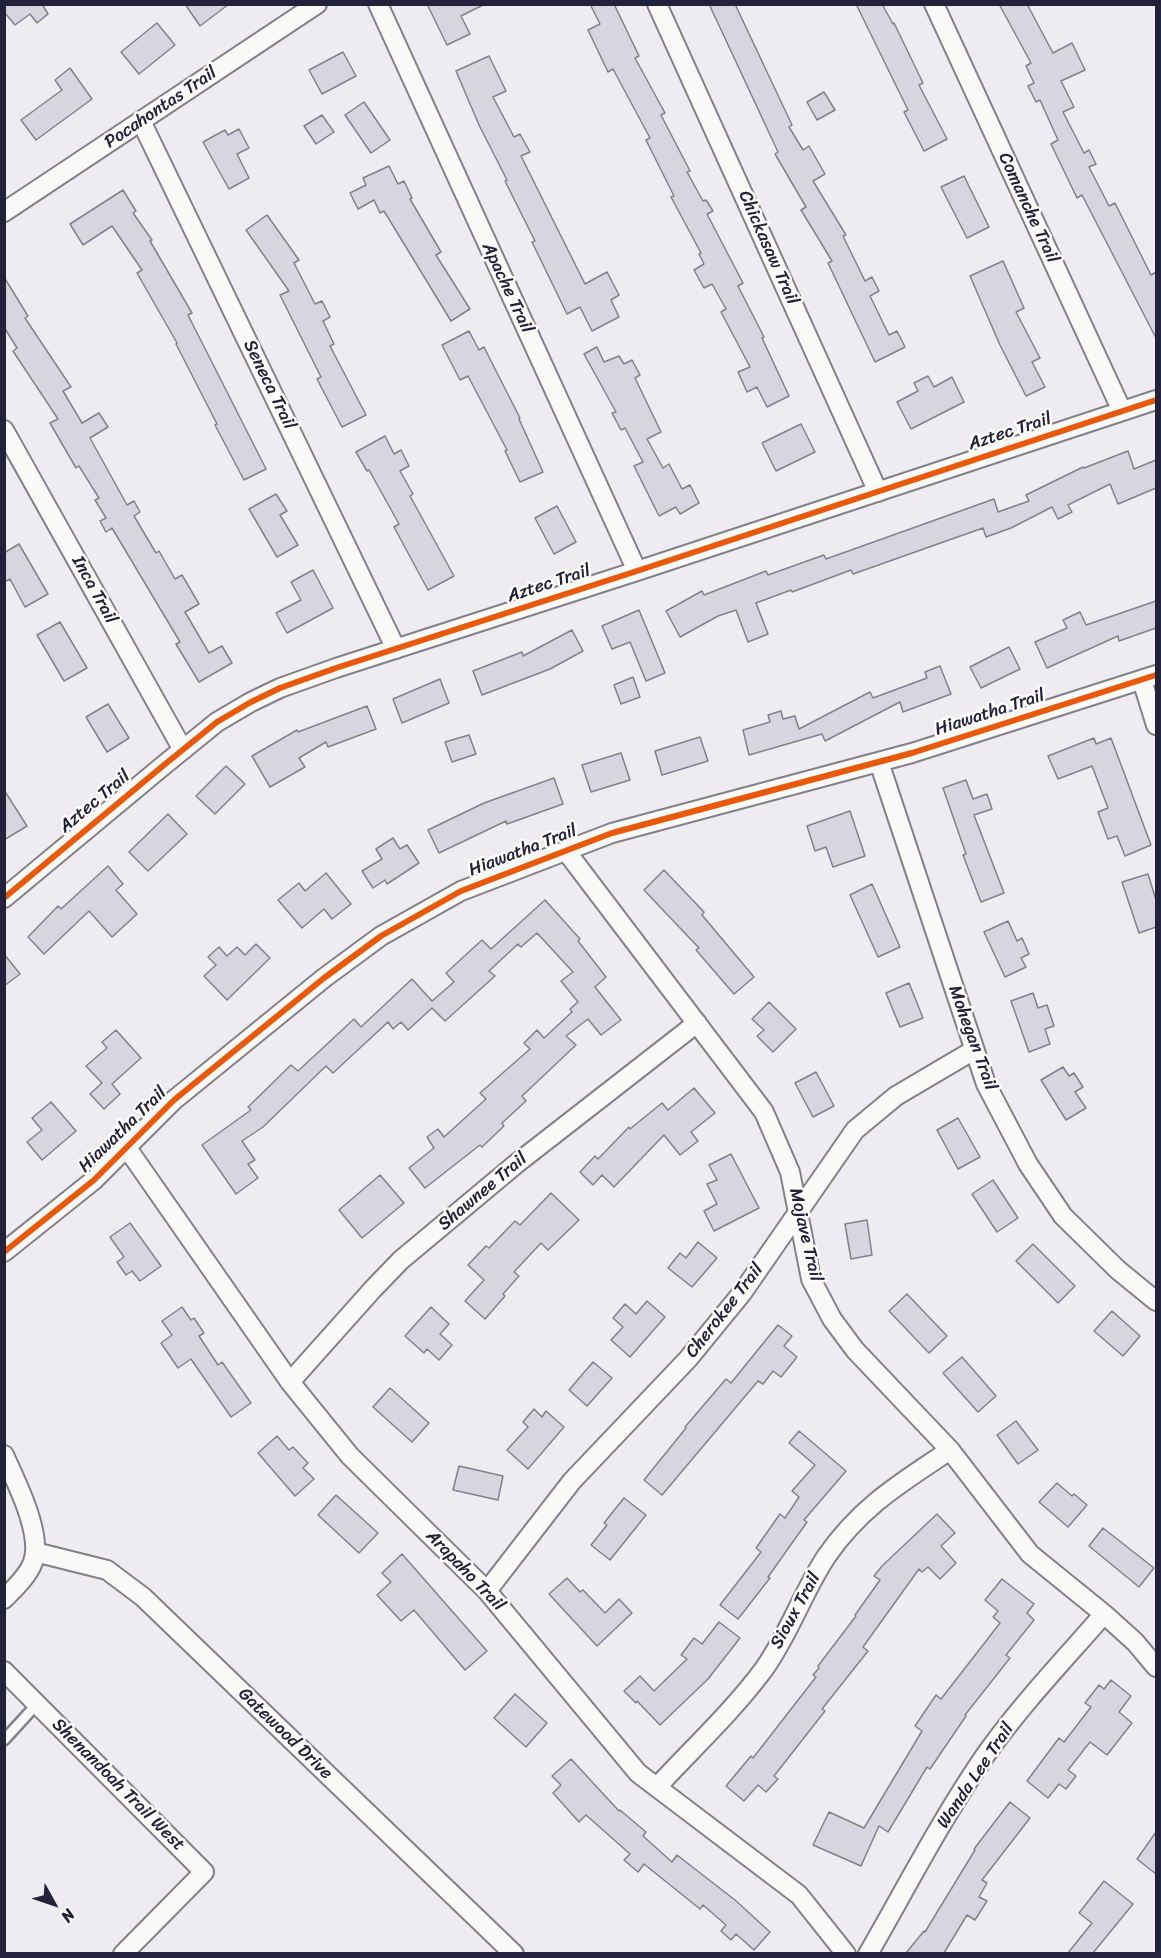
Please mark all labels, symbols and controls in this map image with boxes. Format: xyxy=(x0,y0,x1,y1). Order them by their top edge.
street label: Pocahontas Trail xyxy=(101,62,221,154)
street label: Comanche Trail xyxy=(993,149,1063,267)
street label: Chickasaw Trail xyxy=(733,188,803,308)
street label: Apache Trail xyxy=(477,239,537,337)
street label: Seneca Trail xyxy=(238,337,300,433)
street label: Aztec Trail xyxy=(966,408,1054,456)
street label: Inca Trail xyxy=(67,552,121,628)
street label: Aztec Trail xyxy=(505,560,593,608)
street label: Hiawatha Trail xyxy=(932,685,1048,741)
street label: Aztec Trail xyxy=(55,766,135,838)
street label: Hiawatha Trail xyxy=(466,820,580,882)
street label: Mohegan Trail xyxy=(943,983,1001,1093)
street label: Hiawatha Trail xyxy=(74,1083,172,1177)
street label: Shawnee Trail xyxy=(434,1149,532,1235)
street label: Mojave Trail xyxy=(784,1186,826,1284)
street label: Cherokee Trail xyxy=(682,1260,768,1362)
street label: Arapaho Trail xyxy=(421,1526,509,1616)
street label: Sioux Trail xyxy=(766,1569,826,1653)
street label: Gatewood Drive xyxy=(233,1684,337,1784)
street label: Shenandoah Trail West xyxy=(47,1714,189,1856)
street label: Wanda Lee Trail xyxy=(933,1719,1019,1833)
north arrow xyxy=(24,1874,84,1934)
text: N xyxy=(53,1902,83,1929)

